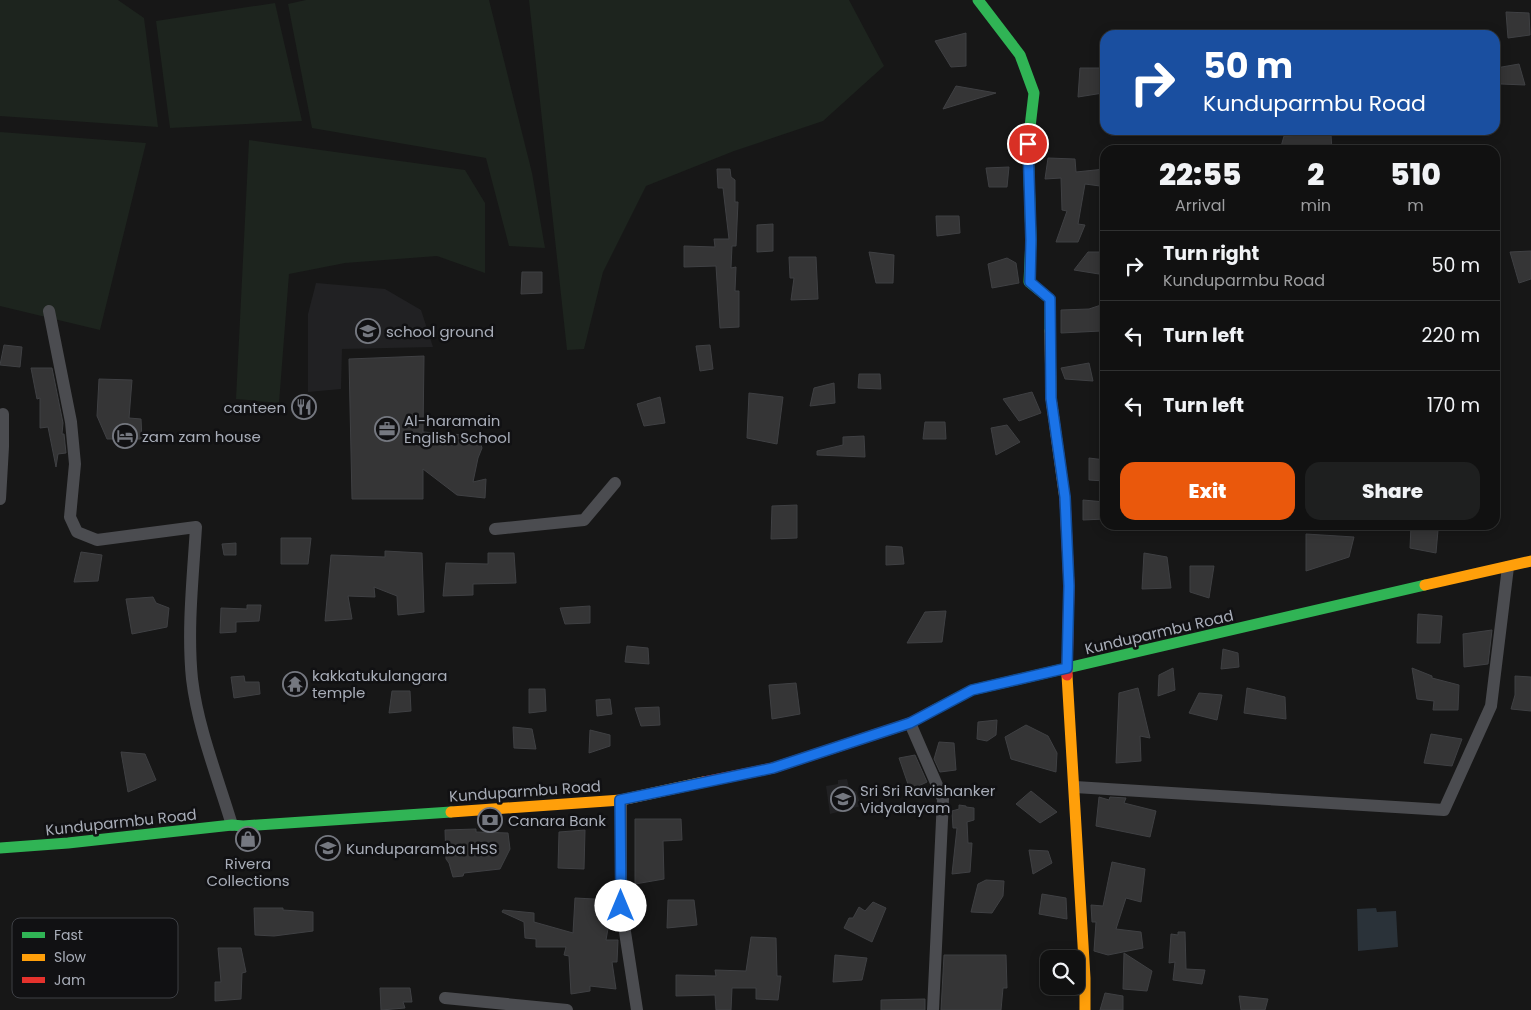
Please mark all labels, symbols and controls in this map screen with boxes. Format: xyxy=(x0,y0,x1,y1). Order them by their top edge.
text: 50 m xyxy=(1203,41,1293,90)
icon: right xyxy=(1120,50,1185,115)
text: Kunduparmbu Road xyxy=(1203,88,1426,119)
pin xyxy=(1007,123,1049,165)
icon: arrive xyxy=(1014,130,1042,158)
text: 22:55 xyxy=(1159,153,1241,196)
text: 2 xyxy=(1307,153,1324,196)
text: 510 xyxy=(1390,153,1441,196)
text: Arrival xyxy=(1175,194,1225,217)
text: min xyxy=(1300,194,1331,217)
text: m xyxy=(1407,194,1424,217)
text: Turn right xyxy=(1163,240,1259,267)
icon: right xyxy=(1120,252,1148,280)
text: 50 m xyxy=(1431,252,1480,279)
text: Kunduparmbu Road xyxy=(1163,269,1325,292)
school or university icon: school ground xyxy=(355,318,381,344)
place label: school ground xyxy=(386,321,494,342)
icon: left xyxy=(1120,322,1148,350)
text: Turn left xyxy=(1163,322,1244,349)
text: 220 m xyxy=(1422,322,1480,349)
icon: left xyxy=(1120,392,1148,420)
text: Turn left xyxy=(1163,392,1244,419)
text: 170 m xyxy=(1427,392,1480,419)
restaurant icon: canteen xyxy=(291,394,317,420)
place label: canteen xyxy=(223,397,286,418)
place label: Al-haramain English School xyxy=(404,410,511,448)
office icon: Al-haramain English School xyxy=(374,416,400,442)
hotel icon: zam zam house xyxy=(112,423,138,449)
place label: zam zam house xyxy=(142,426,261,447)
button: Exit xyxy=(1120,462,1295,520)
button: Share xyxy=(1305,462,1480,520)
street label: Kunduparmbu Road xyxy=(1083,605,1235,659)
place label: kakkatukulangara temple xyxy=(312,665,447,703)
temple icon: kakkatukulangara temple xyxy=(282,671,308,697)
street label: Kunduparmbu Road xyxy=(448,775,602,807)
place label: Sri Sri Ravishanker Vidyalayam xyxy=(860,780,996,818)
school or university icon: Sri Sri Ravishanker Vidyalayam xyxy=(830,786,856,812)
street label: Kunduparmbu Road xyxy=(44,804,198,840)
bank icon: Canara Bank xyxy=(477,807,503,833)
place label: Canara Bank xyxy=(508,810,606,831)
shop icon: Rivera Collections xyxy=(235,826,261,852)
school or university icon: Kunduparamba HSS xyxy=(315,835,341,861)
place label: Kunduparamba HSS xyxy=(346,838,498,859)
place label: Rivera Collections xyxy=(206,853,290,891)
position arrow xyxy=(594,879,646,931)
legend xyxy=(12,918,178,998)
text: Fast xyxy=(54,925,83,945)
text: Slow xyxy=(54,947,87,967)
map controls xyxy=(1040,950,1085,995)
button: search xyxy=(1040,950,1085,995)
text: Jam xyxy=(54,970,85,990)

